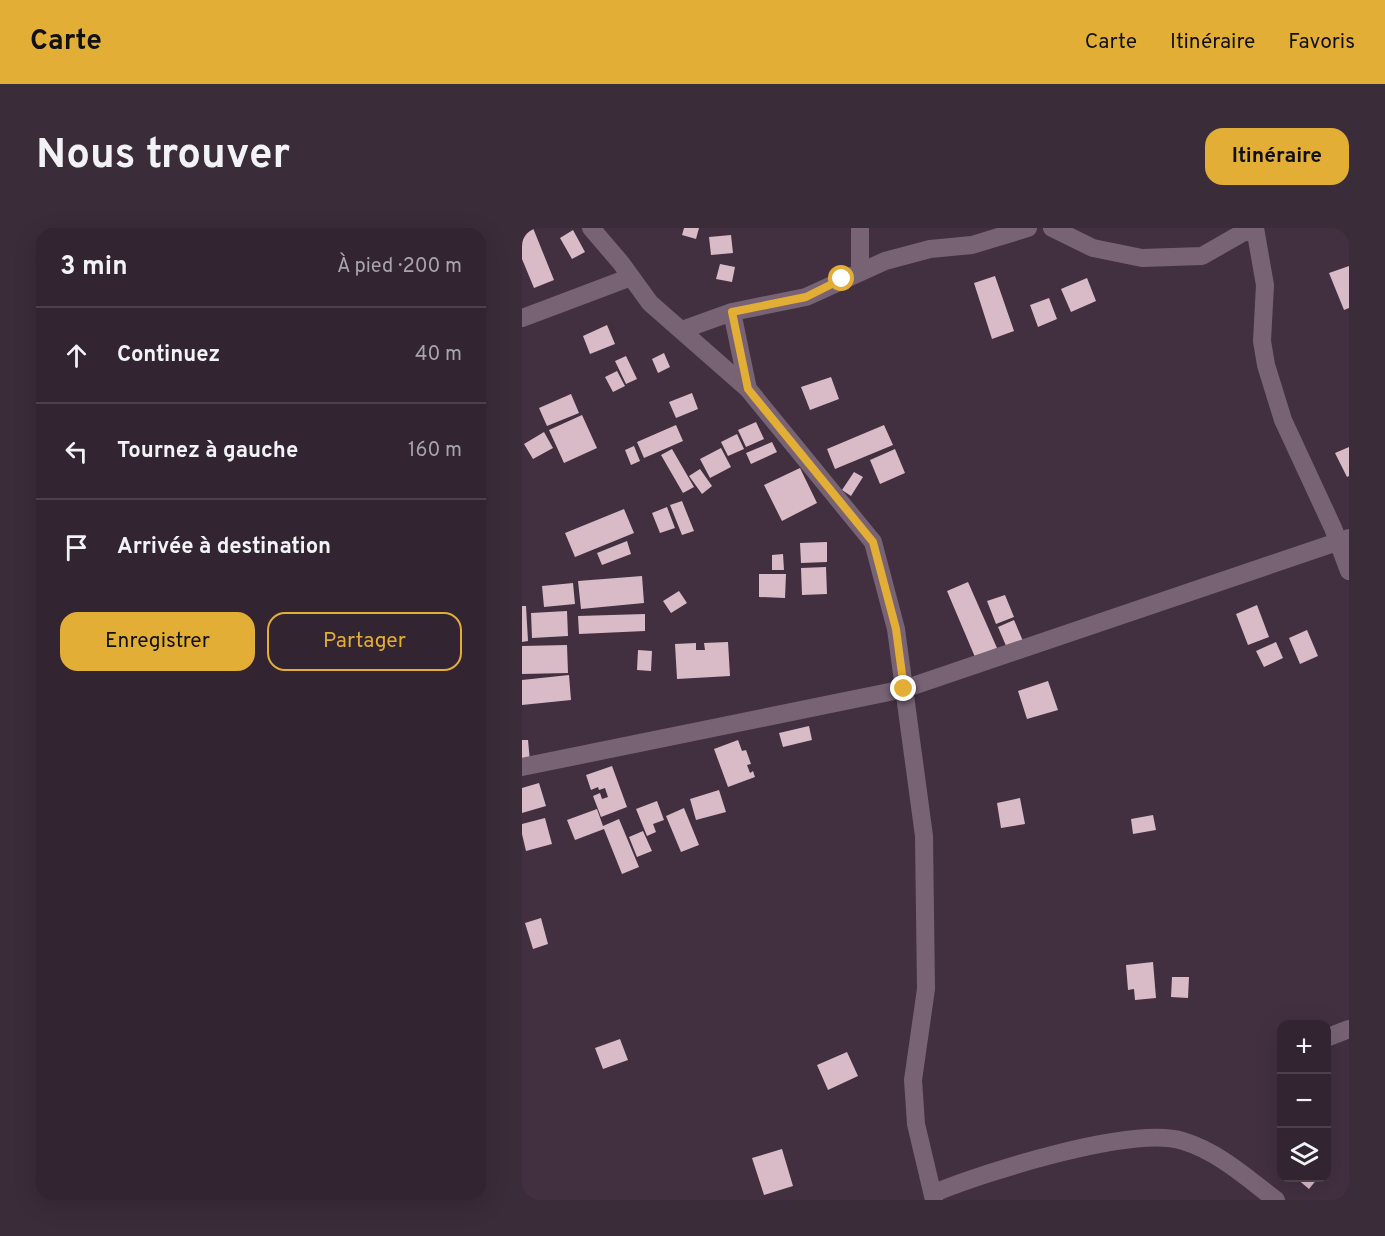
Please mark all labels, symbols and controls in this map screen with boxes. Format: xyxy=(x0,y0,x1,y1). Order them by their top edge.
text: Carte xyxy=(30,24,102,60)
text: Carte xyxy=(1085,29,1137,56)
text: Itinéraire xyxy=(1170,29,1255,56)
text: Favoris xyxy=(1288,29,1355,56)
button: Itinéraire xyxy=(1205,128,1349,185)
text: Nous trouver xyxy=(36,130,290,183)
text: 3 min xyxy=(60,251,128,284)
text: À pied · 200 m xyxy=(337,254,462,280)
route start xyxy=(828,265,854,291)
icon: ahead xyxy=(60,339,93,372)
text: Continuez xyxy=(117,342,220,369)
text: 40 m xyxy=(415,342,462,368)
icon: left xyxy=(60,435,93,468)
text: Tournez à gauche xyxy=(117,438,298,465)
text: 160 m xyxy=(408,438,462,464)
icon: arrive xyxy=(60,531,93,564)
text: Arrivée à destination xyxy=(117,534,331,561)
button: Enregistrer xyxy=(60,612,255,671)
button: Partager xyxy=(267,612,462,671)
route end xyxy=(890,675,916,701)
map controls xyxy=(1277,1020,1331,1182)
button: + xyxy=(1277,1020,1331,1074)
button: − xyxy=(1277,1074,1331,1128)
button: layers xyxy=(1277,1128,1331,1182)

